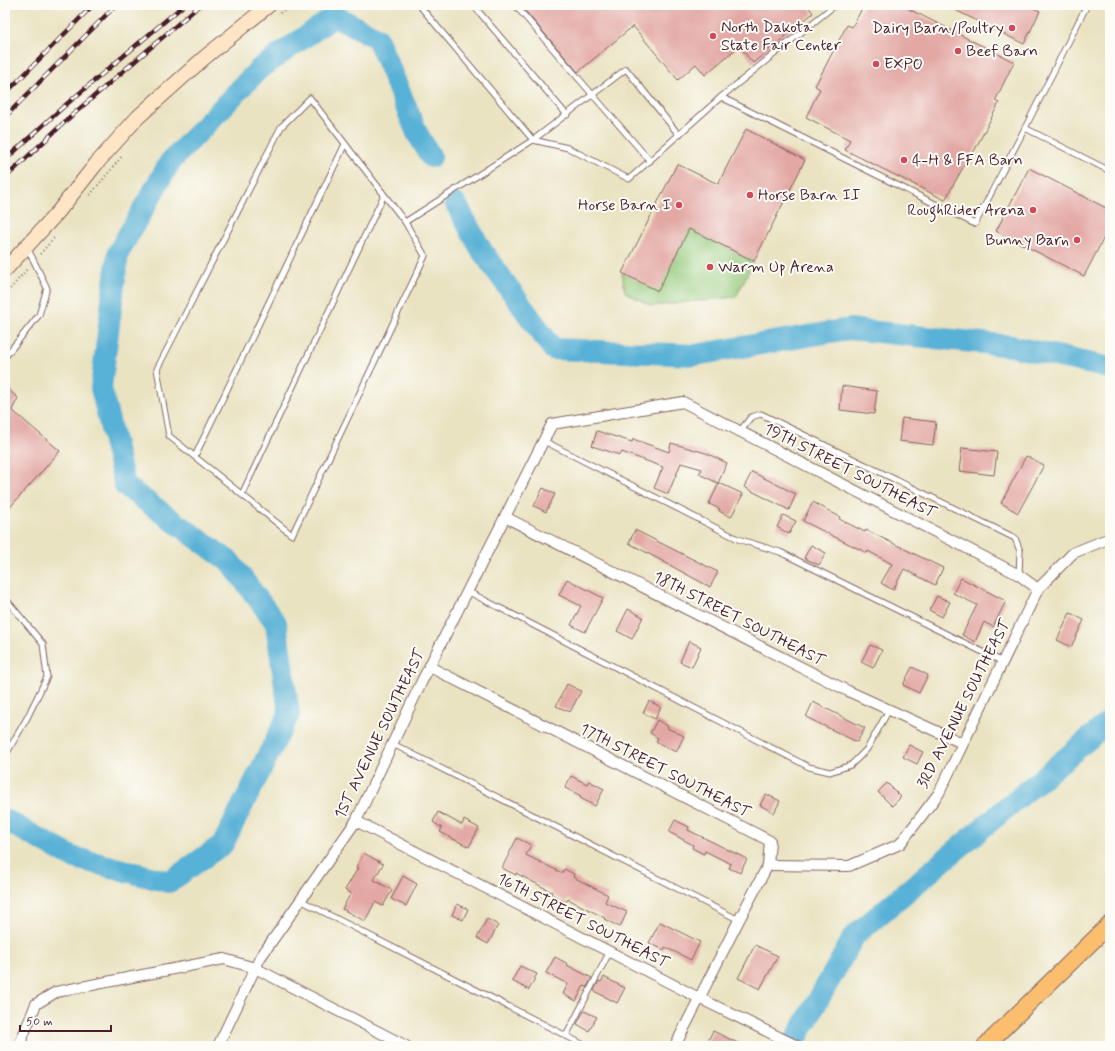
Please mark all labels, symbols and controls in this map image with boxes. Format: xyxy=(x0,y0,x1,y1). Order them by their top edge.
place label: North Dakota State Fair Center xyxy=(721,17,842,56)
place label: Dairy Barn/Poultry xyxy=(872,18,1004,39)
marker: Dairy Barn/Poultry xyxy=(1007,23,1017,33)
marker: North Dakota State Fair Center xyxy=(708,31,718,41)
place label: Beef Barn xyxy=(966,41,1038,62)
marker: Beef Barn xyxy=(953,46,963,56)
place label: EXPO xyxy=(884,54,923,75)
marker: EXPO xyxy=(871,59,881,69)
place label: 4-H & FFA Barn xyxy=(912,150,1023,171)
marker: 4-H & FFA Barn xyxy=(899,155,909,165)
place label: Horse Barn II xyxy=(758,185,860,206)
marker: Horse Barn II xyxy=(745,190,755,200)
place label: Horse Barn I xyxy=(578,195,671,216)
marker: Horse Barn I xyxy=(674,200,684,210)
place label: RoughRider Arena xyxy=(907,200,1025,222)
marker: RoughRider Arena xyxy=(1028,205,1038,215)
place label: Bunny Barn xyxy=(985,230,1069,251)
marker: Bunny Barn xyxy=(1072,235,1082,245)
place label: Warm Up Arena xyxy=(718,257,834,278)
marker: Warm Up Arena xyxy=(705,262,715,272)
street label: 19TH STREET SOUTHEAST xyxy=(760,418,941,524)
street label: 18TH STREET SOUTHEAST xyxy=(650,567,829,672)
street label: 3RD AVENUE SOUTHEAST xyxy=(912,615,1016,792)
street label: 1ST AVENUE SOUTHEAST xyxy=(330,645,431,822)
street label: 17TH STREET SOUTHEAST xyxy=(576,719,755,824)
street label: 16TH STREET SOUTHEAST xyxy=(494,869,673,974)
scale bar xyxy=(20,1007,111,1033)
text: 50 m xyxy=(26,1014,53,1030)

